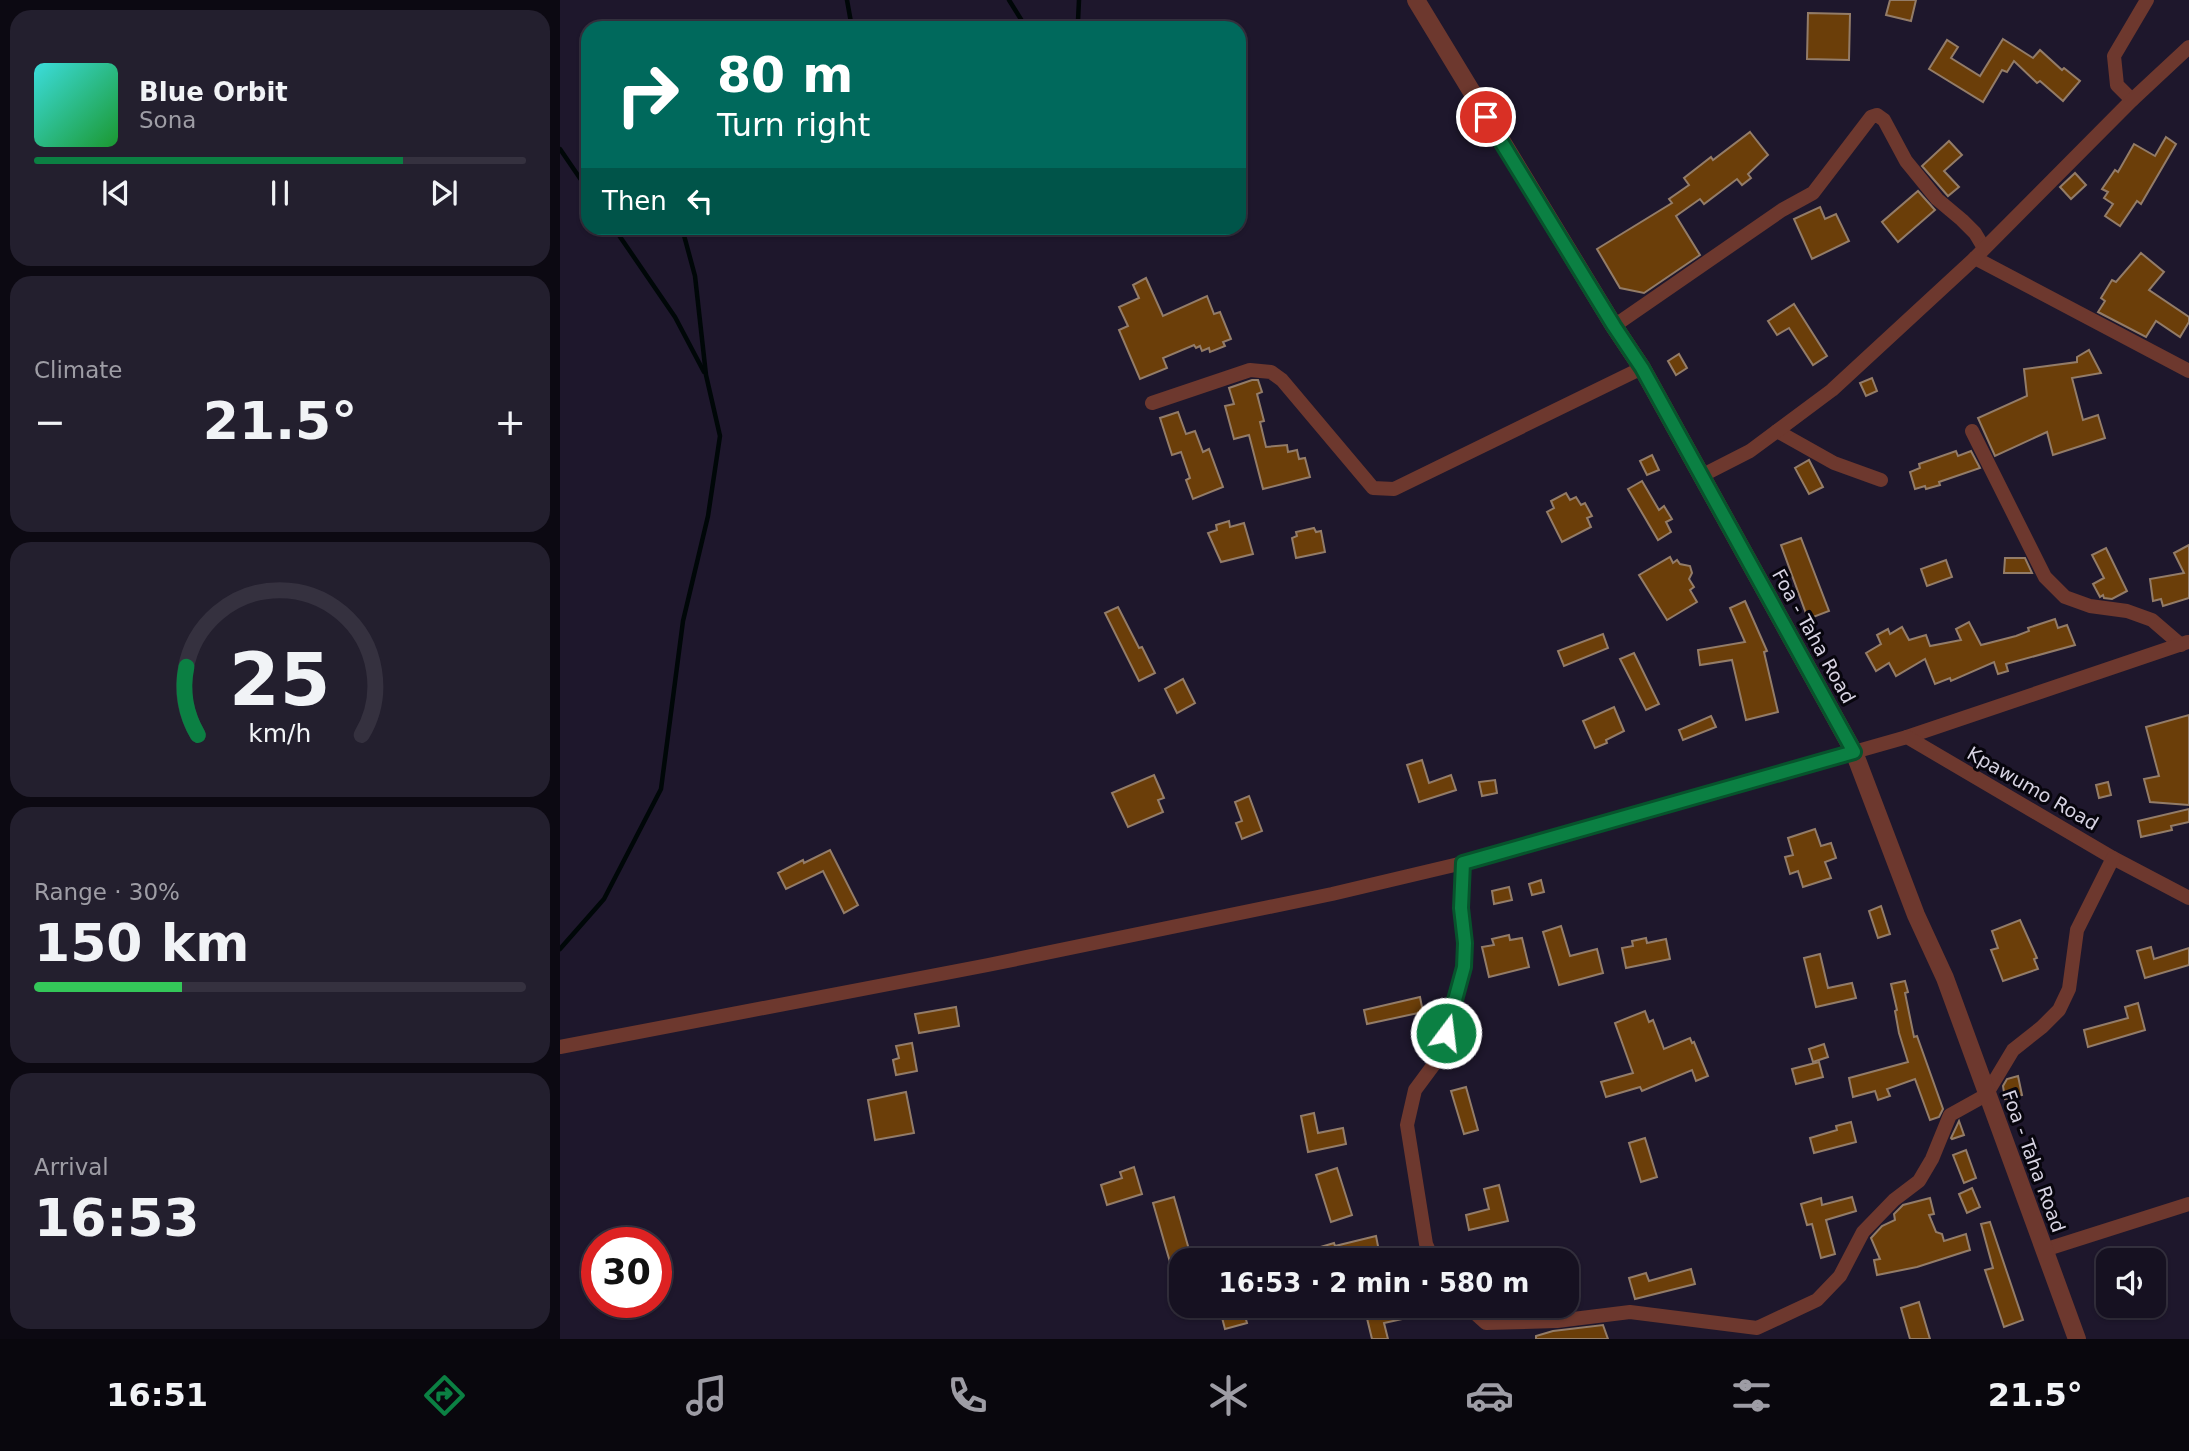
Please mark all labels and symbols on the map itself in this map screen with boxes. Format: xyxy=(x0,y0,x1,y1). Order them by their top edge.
pin xyxy=(1456,87,1516,147)
street label: Foa - Taha Road xyxy=(1768,565,1860,707)
street label: Kpawumo Road xyxy=(1964,742,2102,834)
position arrow xyxy=(1409,996,1483,1070)
street label: Foa - Taha Road xyxy=(1998,1087,2070,1235)
speed limit sign: 30 xyxy=(581,1227,672,1318)

